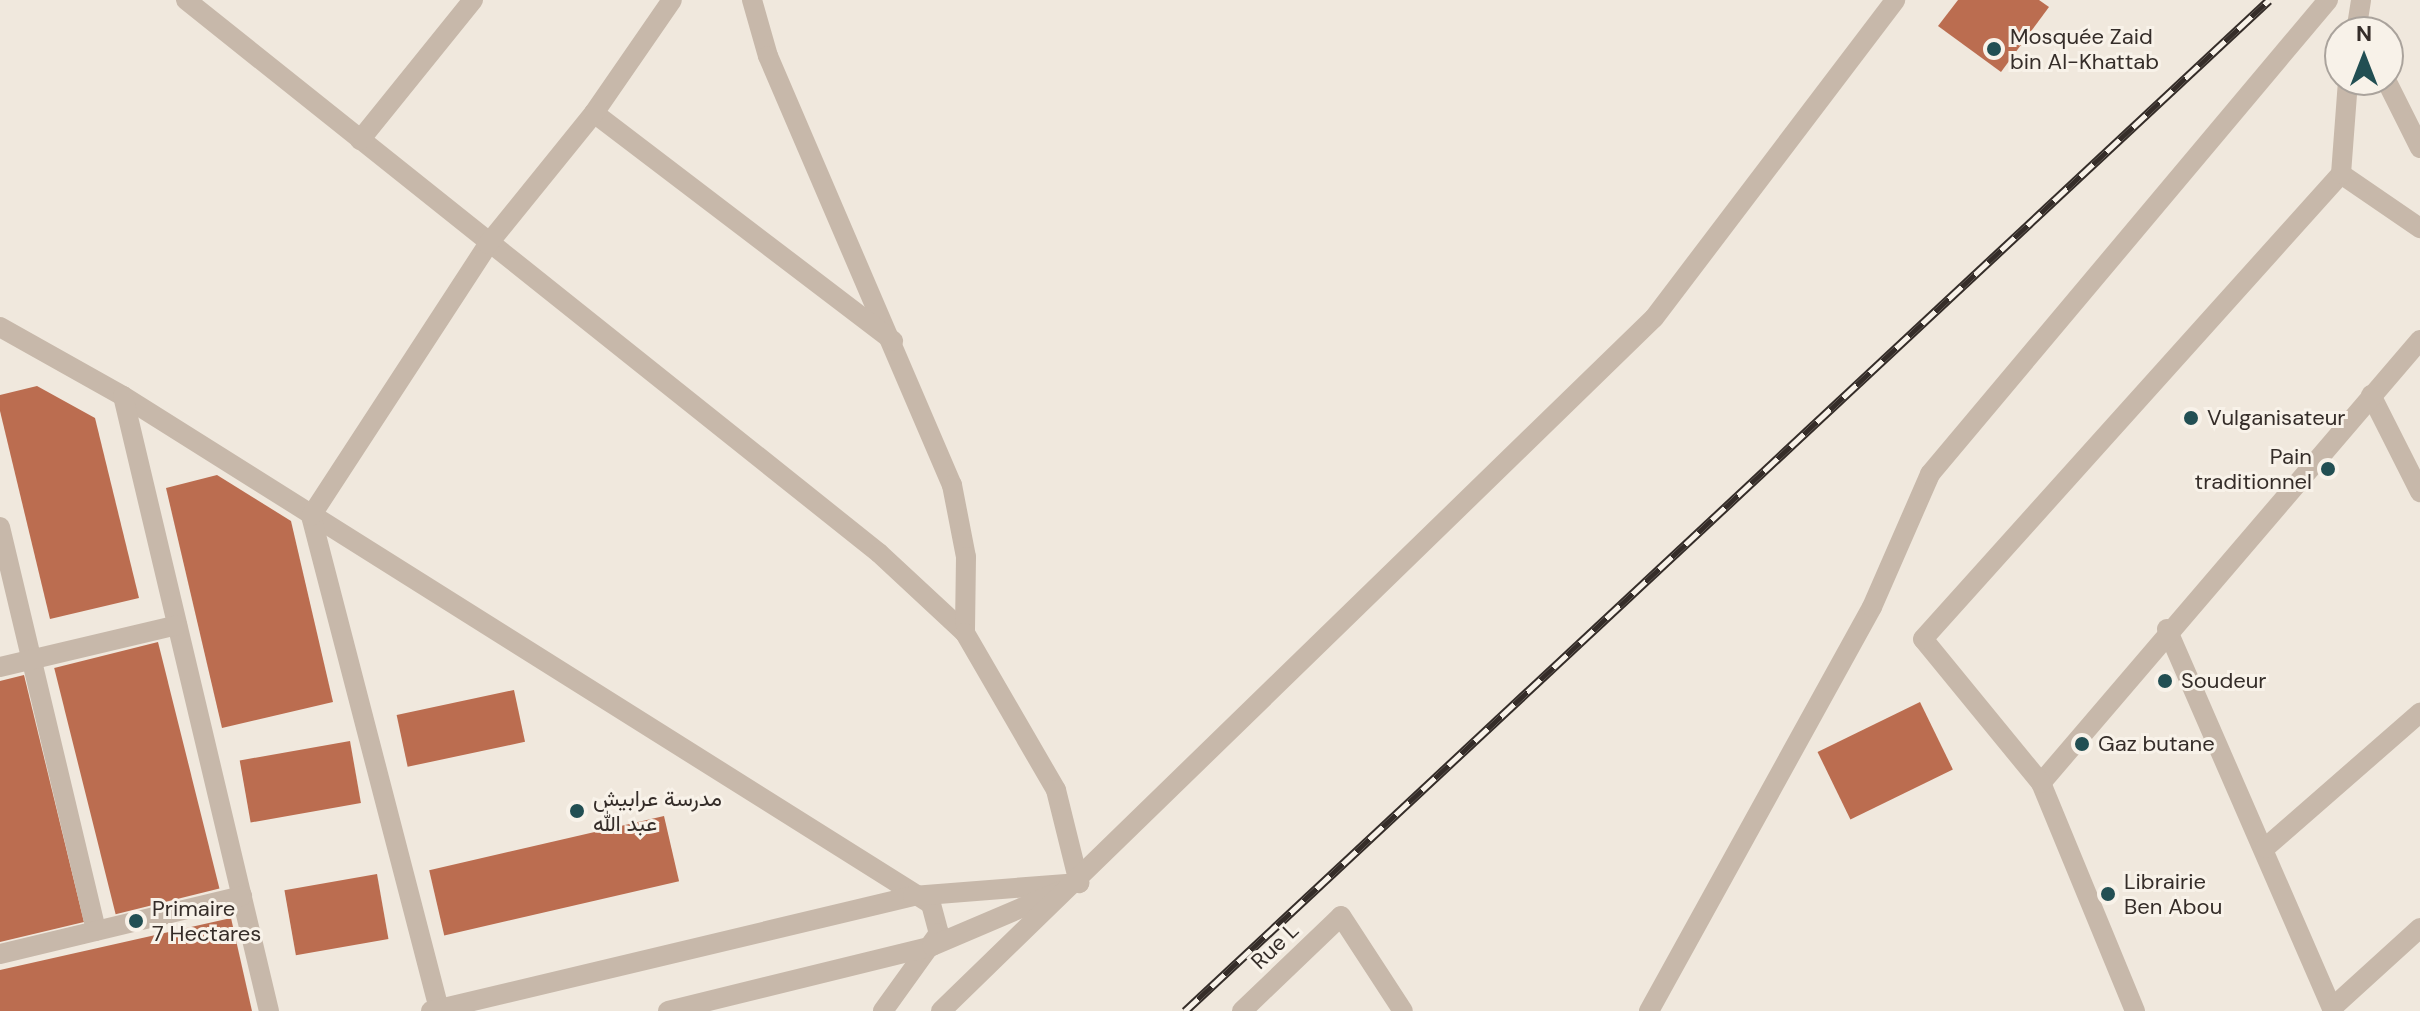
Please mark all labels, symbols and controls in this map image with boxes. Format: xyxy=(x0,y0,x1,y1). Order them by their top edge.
north arrow xyxy=(2324,16,2404,96)
text: N xyxy=(2356,19,2372,48)
place label: Mosquée Zaid bin Al-Khattab xyxy=(2010,23,2159,74)
marker: Mosquée Zaid bin Al-Khattab xyxy=(1985,40,2003,58)
place label: Vulganisateur xyxy=(2207,405,2345,431)
marker: Vulganisateur xyxy=(2182,409,2200,427)
place label: Pain traditionnel xyxy=(2195,443,2312,494)
marker: Pain traditionnel xyxy=(2319,460,2337,478)
place label: Soudeur xyxy=(2181,668,2266,694)
marker: Soudeur xyxy=(2156,672,2174,690)
place label: Gaz butane xyxy=(2098,731,2215,757)
marker: Gaz butane xyxy=(2073,735,2091,753)
place label: مدرسة عرابيش عبد الله xyxy=(593,785,722,836)
marker: مدرسة عرابيش عبد الله xyxy=(568,802,586,820)
place label: Librairie Ben Abou xyxy=(2124,868,2222,920)
marker: Librairie Ben Abou xyxy=(2099,885,2117,903)
place label: Primaire 7 Hectares xyxy=(152,895,261,946)
marker: Primaire 7 Hectares xyxy=(127,912,145,930)
street label: Rue L xyxy=(1246,917,1304,975)

